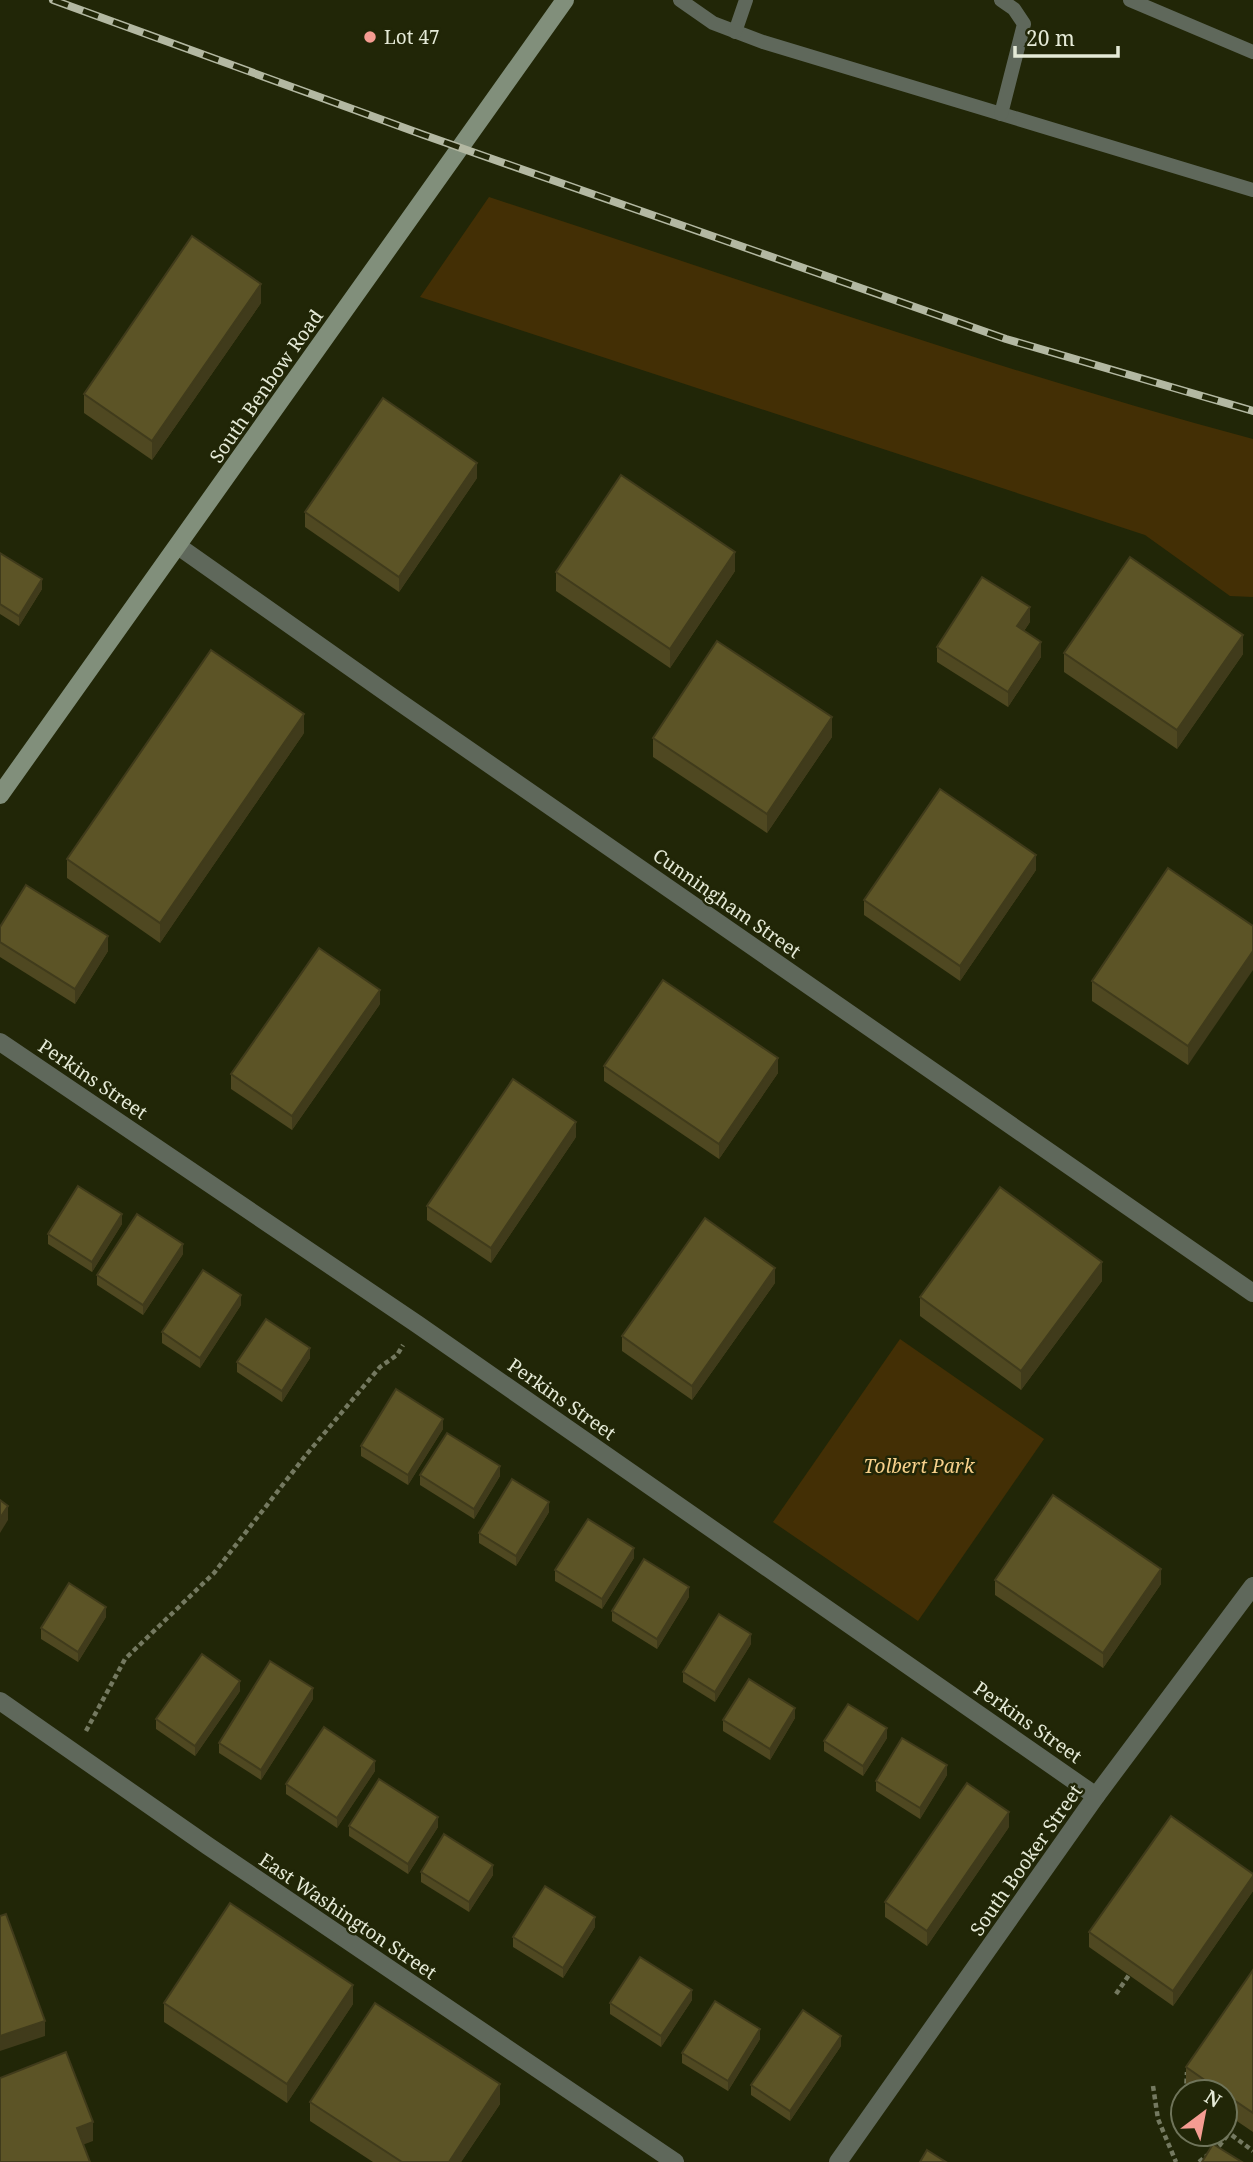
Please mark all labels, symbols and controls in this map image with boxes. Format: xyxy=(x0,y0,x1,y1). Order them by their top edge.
scale bar xyxy=(1015,14,1118,58)
place label: Lot 47 xyxy=(384,24,440,50)
text: 20 m xyxy=(1026,24,1075,52)
marker: Lot 47 xyxy=(362,29,378,45)
street label: South Benbow Road xyxy=(203,304,329,468)
street label: Cunningham Street xyxy=(648,842,807,964)
street label: Perkins Street xyxy=(33,1033,153,1125)
street label: Perkins Street xyxy=(503,1352,622,1446)
park label: Tolbert Park xyxy=(863,1453,976,1479)
street label: Perkins Street xyxy=(969,1675,1088,1769)
street label: South Booker Street xyxy=(964,1779,1088,1941)
street label: East Washington Street xyxy=(254,1847,442,1985)
north arrow xyxy=(1169,2078,1239,2148)
text: N xyxy=(1200,2084,1226,2114)

